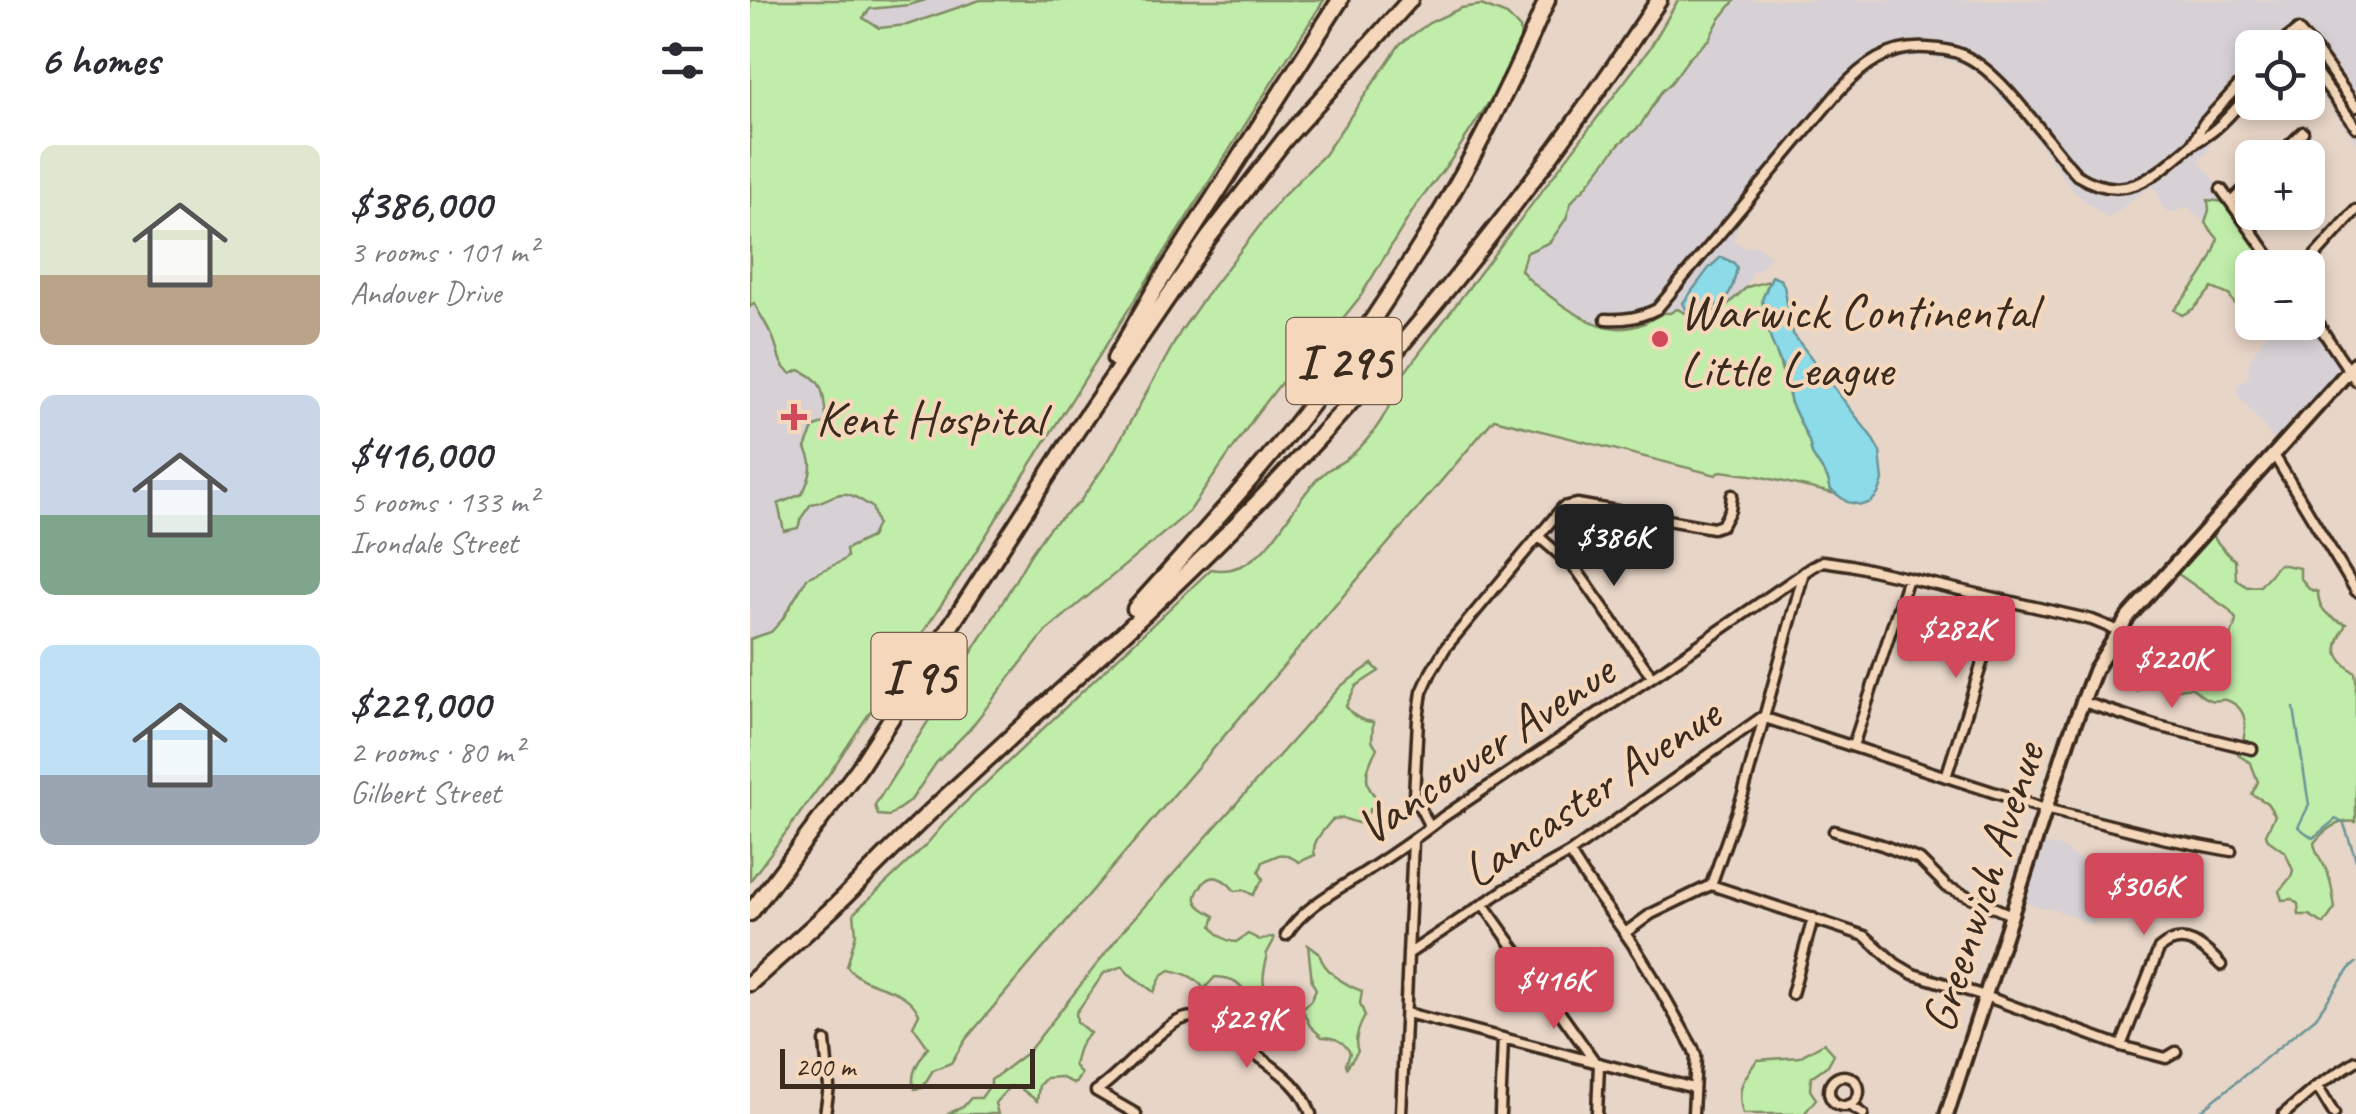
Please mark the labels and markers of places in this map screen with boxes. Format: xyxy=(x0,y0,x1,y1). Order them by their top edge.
place label: Warwick Continental Little League xyxy=(1680,280,2045,401)
marker: Warwick Continental Little League xyxy=(1649,328,1671,350)
place label: Kent Hospital xyxy=(816,387,1053,450)
marker: Kent Hospital xyxy=(781,404,807,430)
pin: $386K xyxy=(1544,504,1684,589)
pin: $282K xyxy=(1886,596,2026,681)
pin: $220K xyxy=(2102,626,2242,711)
pin: $306K xyxy=(2074,853,2214,938)
pin: $416K xyxy=(1484,947,1624,1032)
pin: $229K xyxy=(1177,986,1317,1071)

